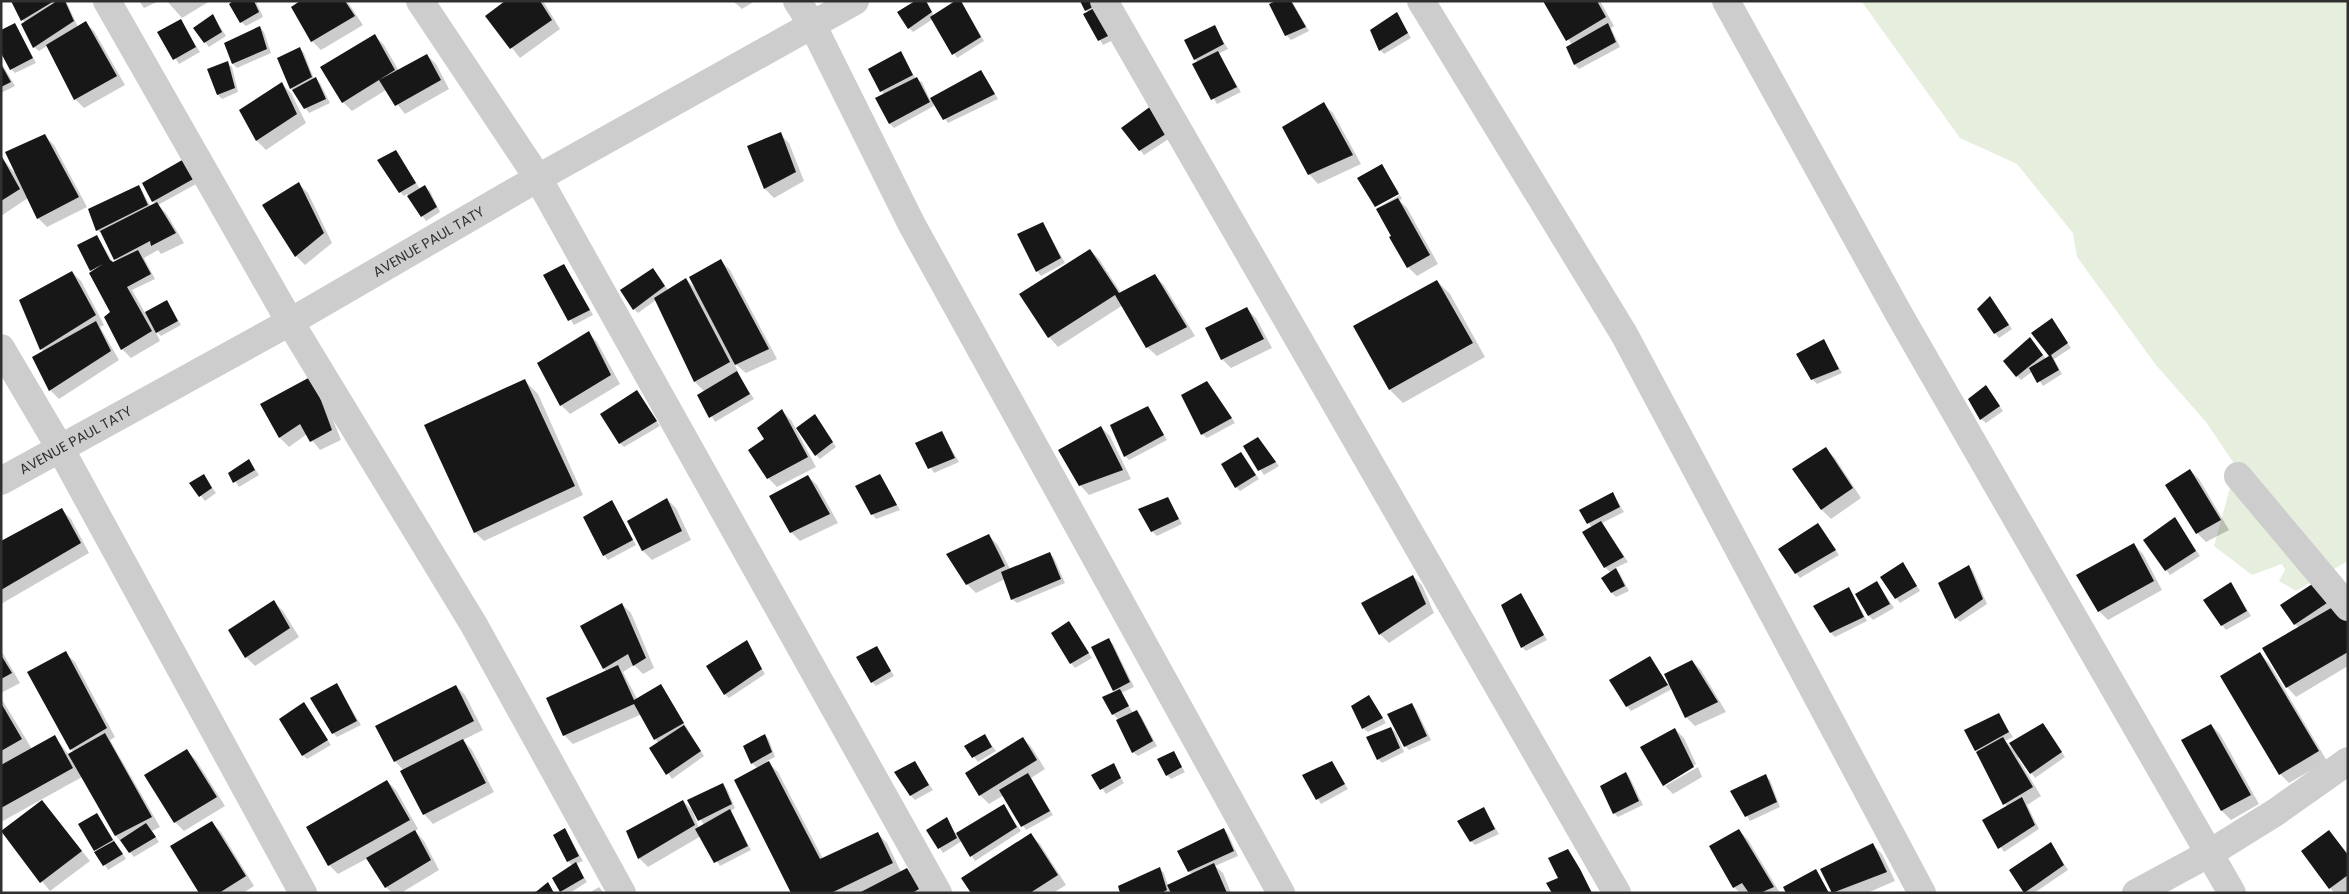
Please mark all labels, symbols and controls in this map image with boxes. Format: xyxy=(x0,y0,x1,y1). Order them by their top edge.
street label: AVENUE PAUL TATY xyxy=(369,201,488,282)
street label: AVENUE PAUL TATY xyxy=(15,401,135,479)

